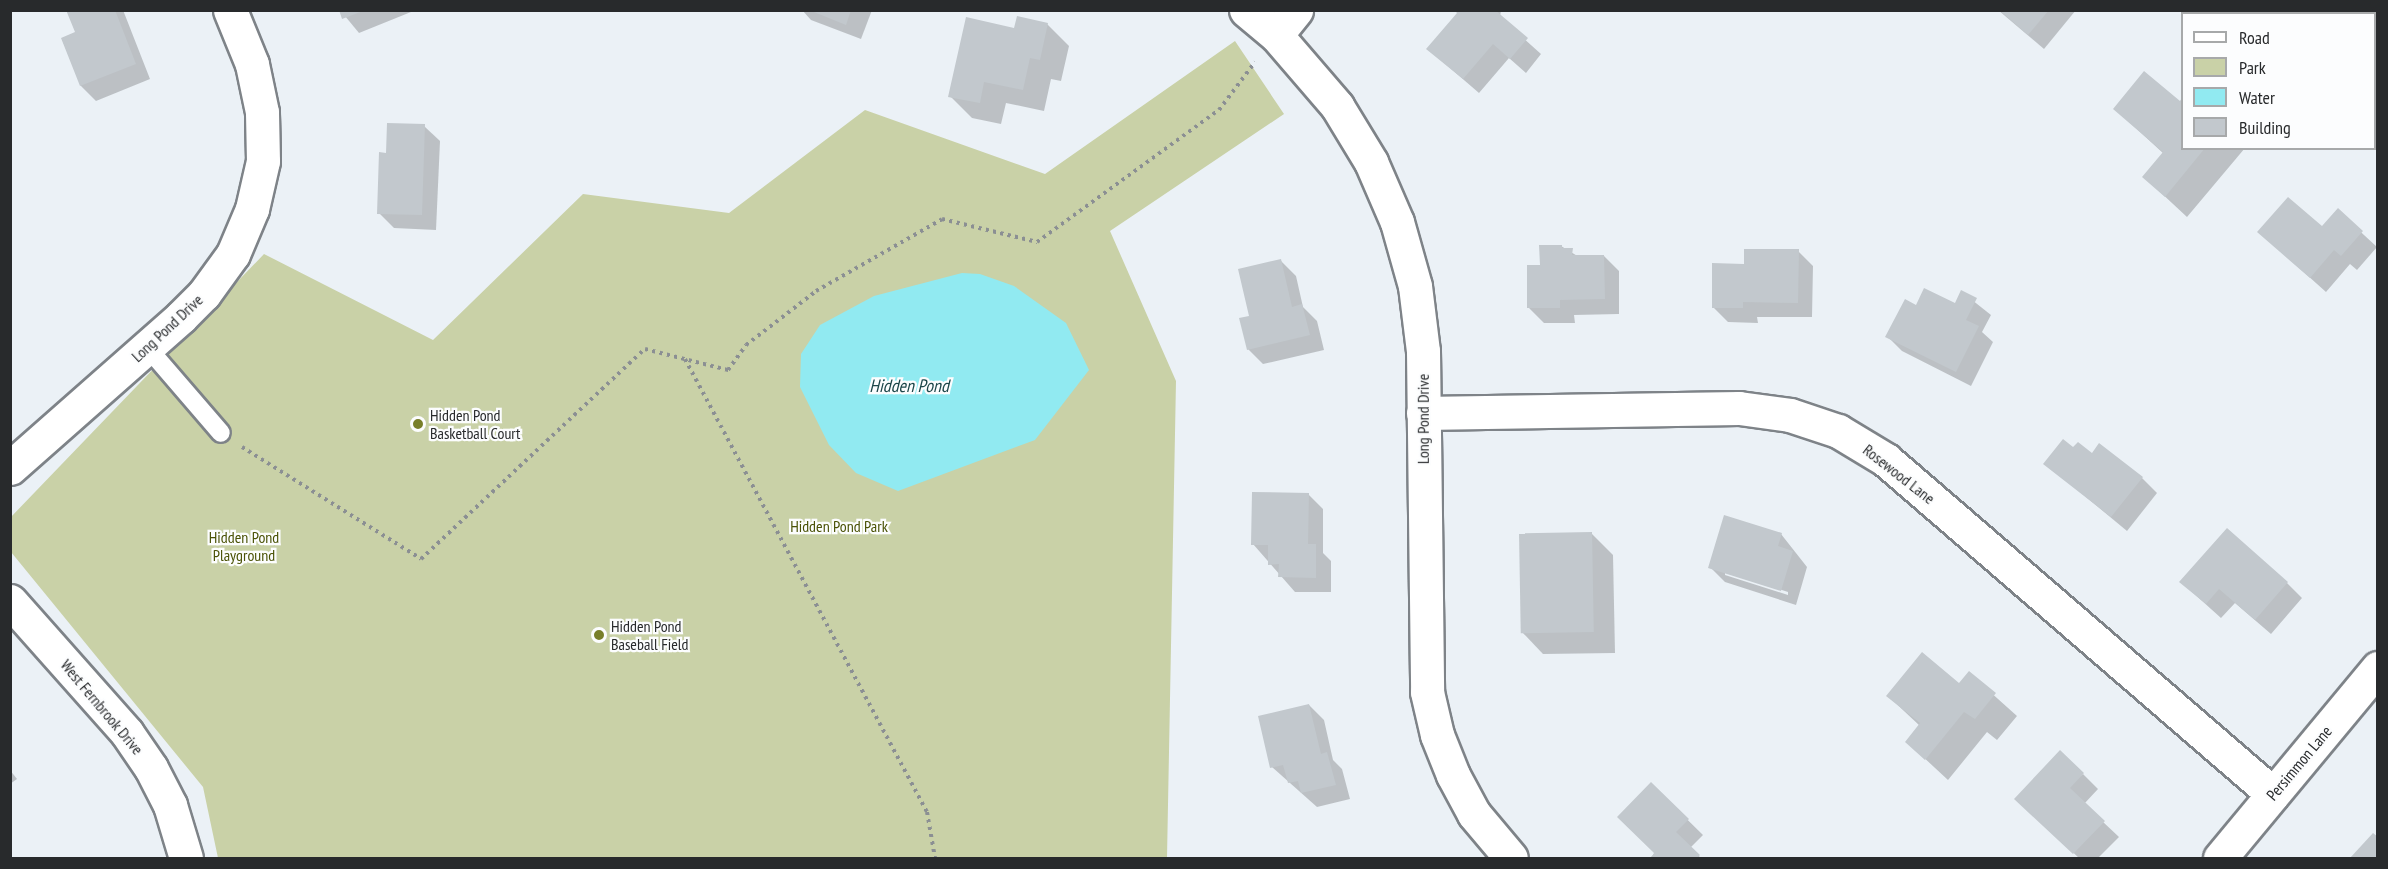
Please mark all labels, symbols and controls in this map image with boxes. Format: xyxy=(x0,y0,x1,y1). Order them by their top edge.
legend xyxy=(2181,12,2376,150)
text: Road xyxy=(2239,26,2270,49)
text: Park xyxy=(2239,56,2266,79)
text: Water xyxy=(2239,86,2275,109)
text: Building xyxy=(2239,116,2291,139)
street label: Long Pond Drive xyxy=(127,290,207,366)
street label: Long Pond Drive xyxy=(1413,374,1433,464)
water label: Hidden Pond xyxy=(869,375,949,397)
place label: Hidden Pond Basketball Court xyxy=(430,405,520,443)
marker: Hidden Pond Basketball Court xyxy=(411,417,425,431)
street label: Rosewood Lane xyxy=(1859,440,1939,508)
park label: Hidden Pond Park xyxy=(790,516,888,536)
park label: Hidden Pond Playground xyxy=(209,527,279,565)
place label: Hidden Pond Baseball Field xyxy=(611,616,688,654)
marker: Hidden Pond Baseball Field xyxy=(592,628,606,642)
street label: West Fernbrook Drive xyxy=(57,655,147,759)
street label: Persimmon Lane xyxy=(2262,722,2336,804)

